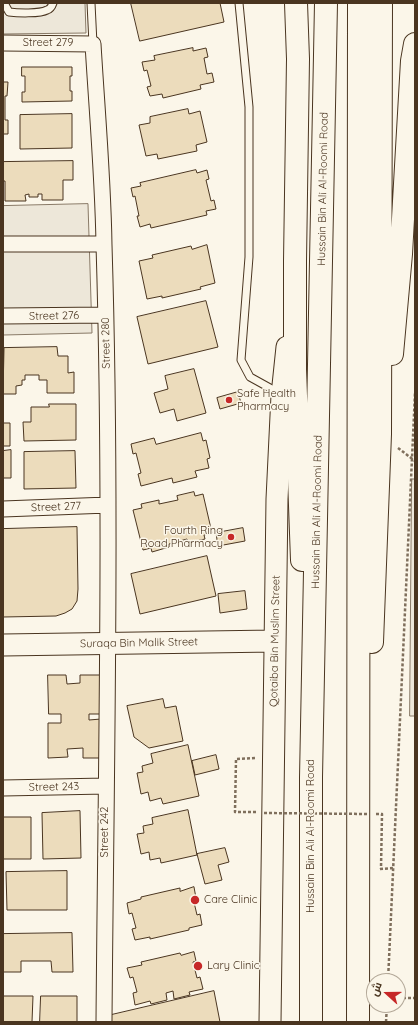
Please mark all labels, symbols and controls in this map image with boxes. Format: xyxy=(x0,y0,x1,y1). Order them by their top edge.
street label: Street 279 xyxy=(23,36,73,50)
street label: Hussain Bin Ali Al-Roomi Road xyxy=(315,112,331,266)
street label: Street 276 xyxy=(29,309,79,323)
street label: Street 280 xyxy=(99,317,113,369)
place label: Safe Health Pharmacy xyxy=(237,387,296,413)
marker: Safe Health Pharmacy xyxy=(224,395,234,405)
street label: Hussain Bin Ali Al-Roomi Road xyxy=(309,435,325,589)
street label: Street 277 xyxy=(31,500,81,514)
place label: Fourth Ring Road Pharmacy xyxy=(140,524,223,550)
marker: Fourth Ring Road Pharmacy xyxy=(226,532,236,542)
street label: Qotaiba Bin Muslim Street xyxy=(267,575,283,707)
street label: Suraqa Bin Malik Street xyxy=(80,635,198,651)
street label: Hussain Bin Ali Al-Roomi Road xyxy=(304,759,318,913)
street label: Street 243 xyxy=(29,780,79,794)
street label: Street 242 xyxy=(98,807,112,857)
place label: Care Clinic xyxy=(204,893,258,907)
marker: Care Clinic xyxy=(189,894,201,906)
place label: Lary Clinic xyxy=(207,959,259,973)
marker: Lary Clinic xyxy=(192,960,204,972)
north arrow xyxy=(366,973,406,1013)
text: ش xyxy=(367,980,385,998)

